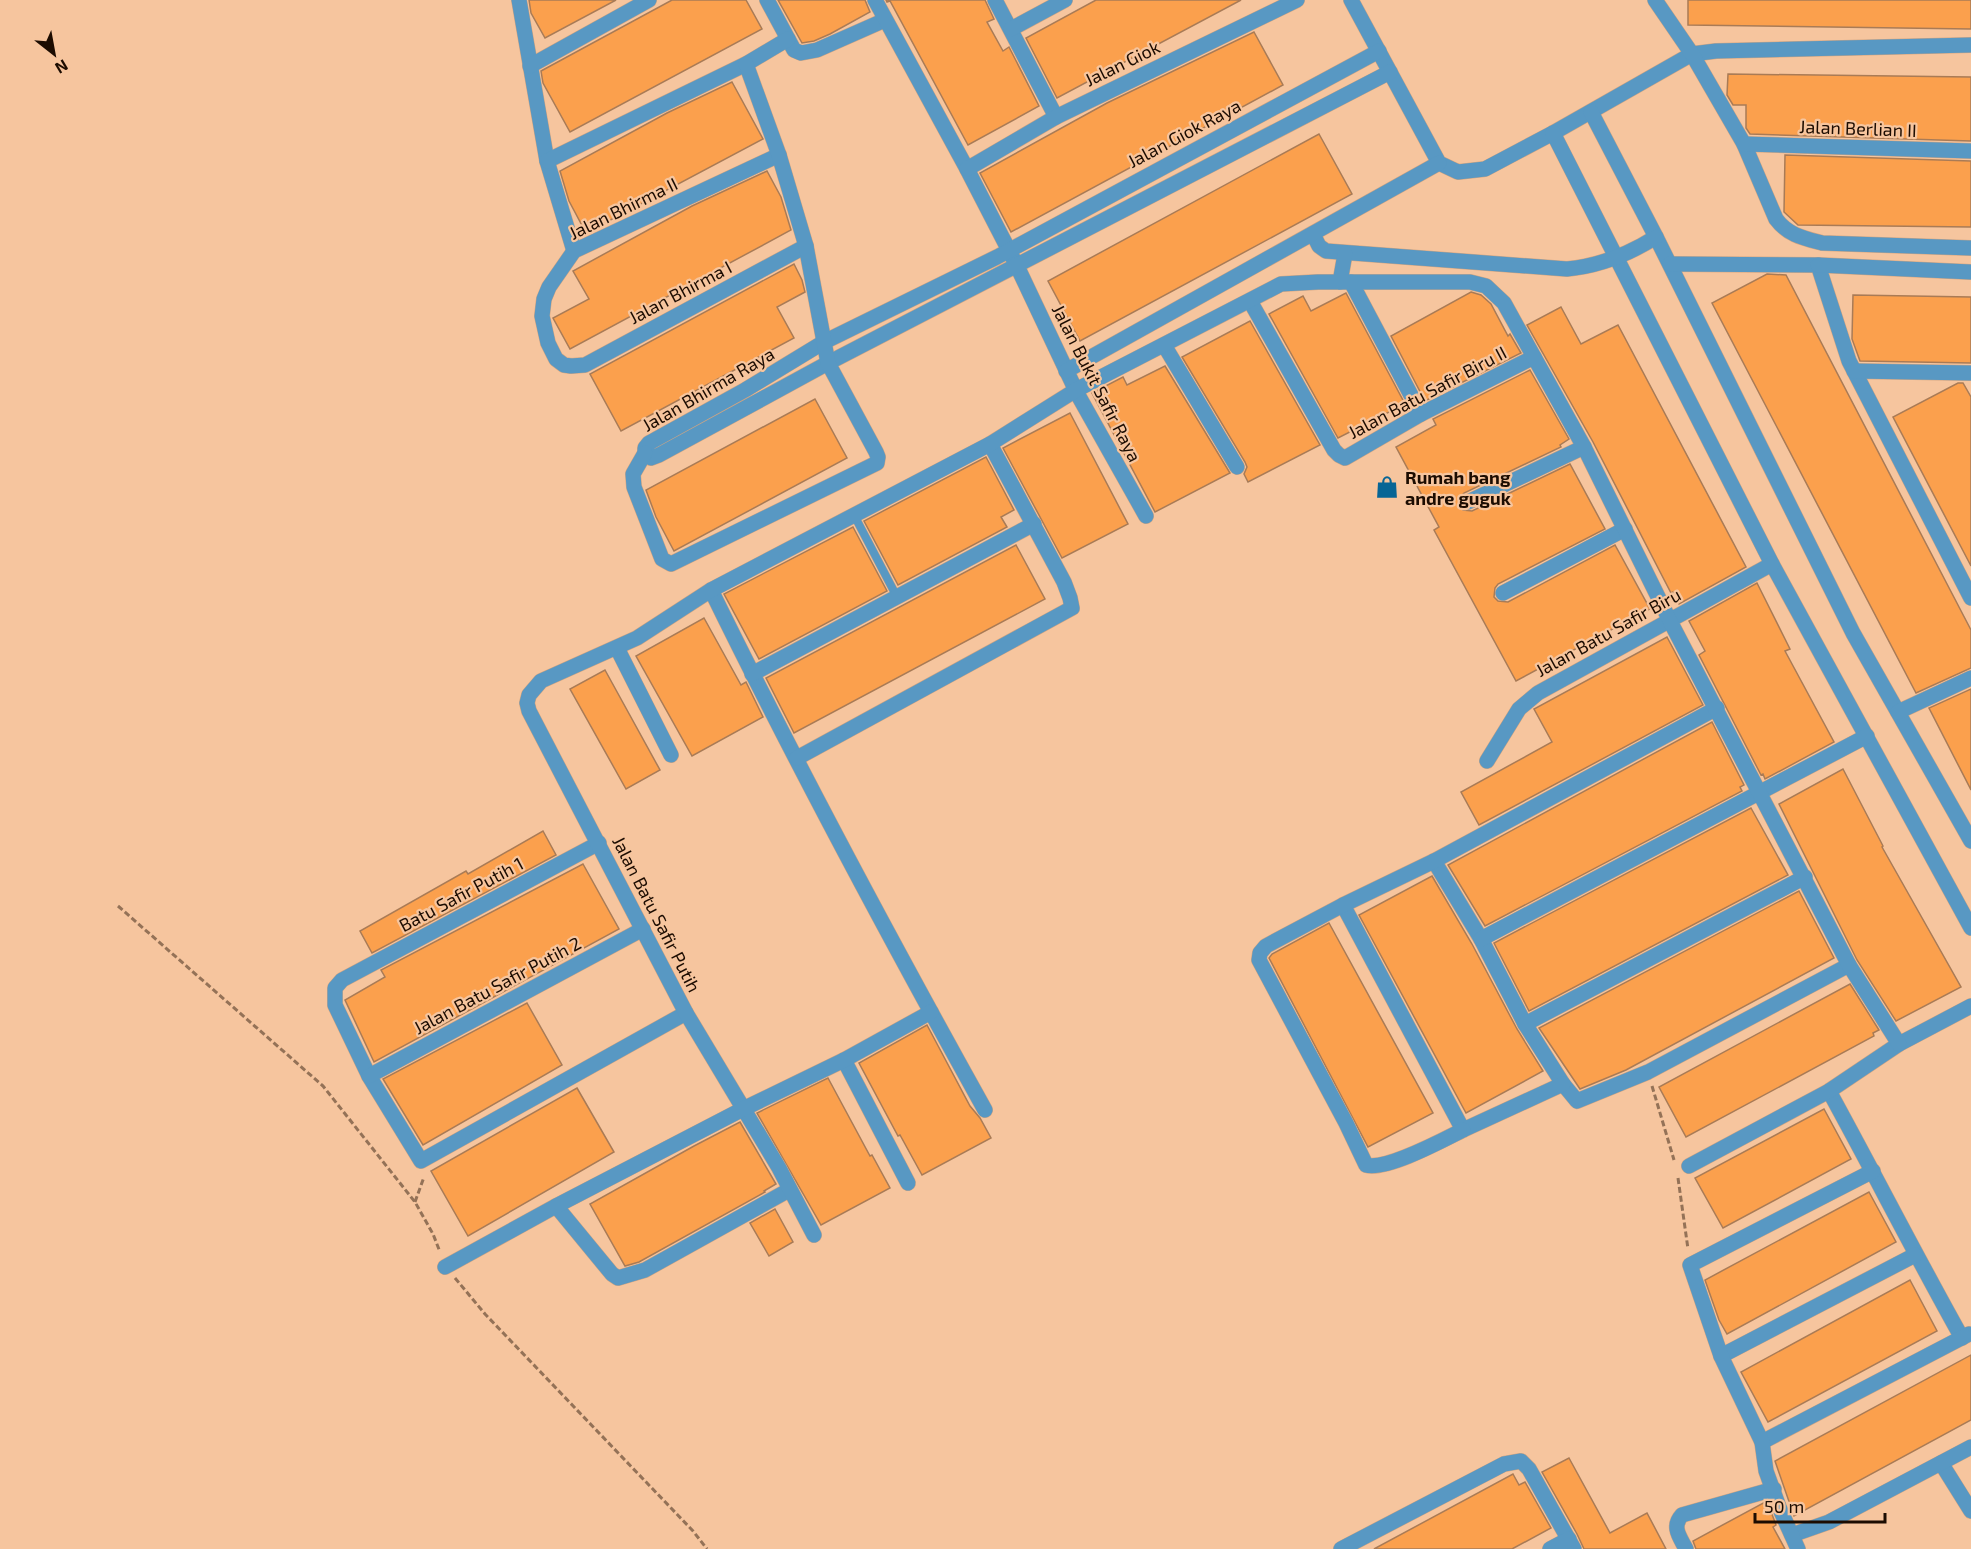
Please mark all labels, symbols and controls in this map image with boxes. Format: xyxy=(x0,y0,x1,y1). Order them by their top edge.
north arrow xyxy=(24,24,84,84)
street label: Jalan Giok xyxy=(1081,35,1163,91)
text: N xyxy=(52,56,72,78)
street label: Jalan Giok Raya xyxy=(1124,94,1244,172)
street label: Jalan Berlian II xyxy=(1799,115,1917,141)
street label: Jalan Bhirma II xyxy=(565,172,681,244)
street label: Jalan Bhirma I xyxy=(625,256,735,328)
street label: Jalan Bukit Safir Raya xyxy=(1048,301,1146,465)
street label: Jalan Batu Safir Biru II xyxy=(1344,341,1510,443)
street label: Jalan Bhirma Raya xyxy=(638,342,778,436)
place label: Rumah bang andre guguk xyxy=(1405,466,1511,509)
shop icon: Rumah bang andre guguk xyxy=(1374,474,1400,500)
street label: Jalan Batu Safir Biru xyxy=(1532,583,1684,681)
street label: Jalan Batu Safir Putih xyxy=(608,832,706,996)
street label: Batu Safir Putih 1 xyxy=(395,852,527,936)
street label: Jalan Batu Safir Putih 2 xyxy=(410,932,584,1038)
scale bar xyxy=(1755,1486,1886,1524)
text: 50 m xyxy=(1764,1495,1804,1517)

